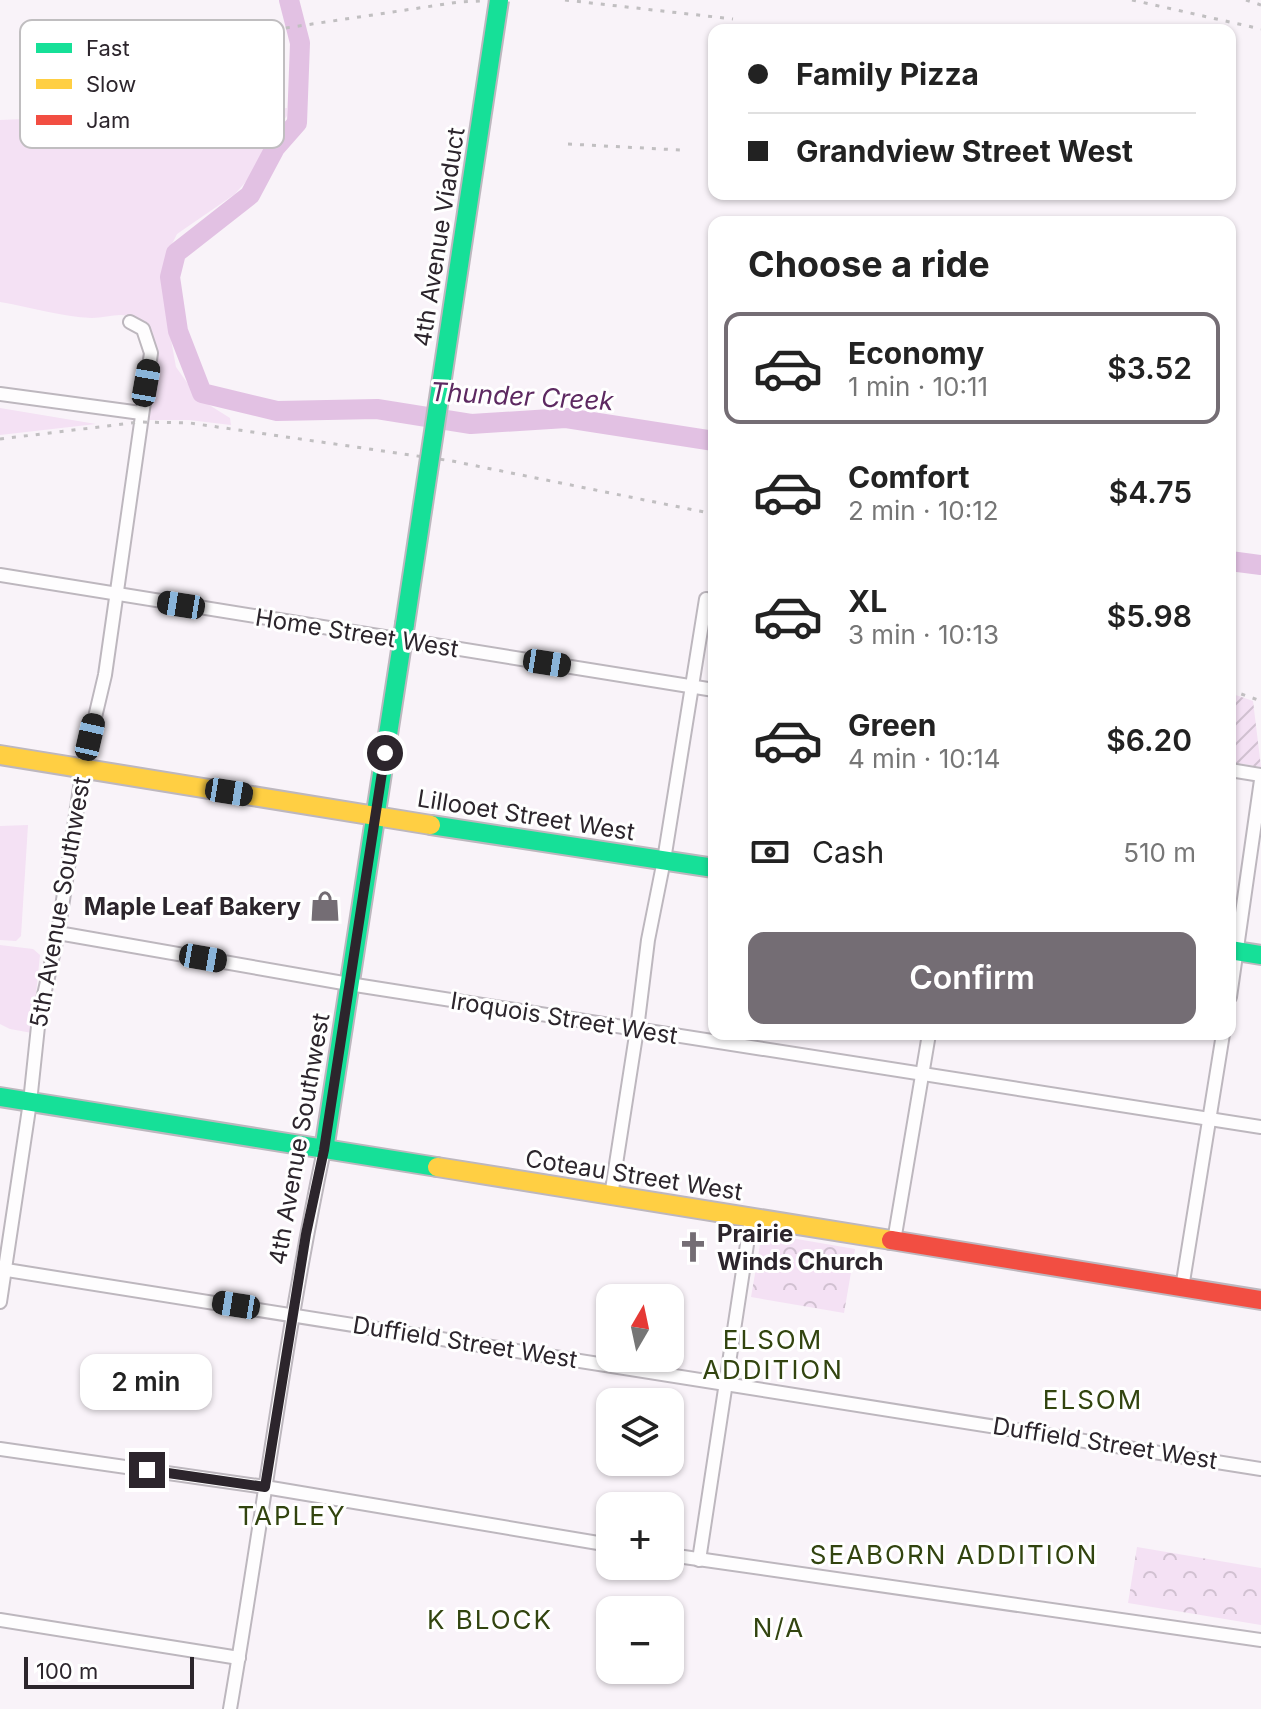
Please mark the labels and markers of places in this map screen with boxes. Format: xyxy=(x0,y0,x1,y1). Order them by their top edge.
shop icon: Maple Leaf Bakery xyxy=(308,889,342,923)
place label: Maple Leaf Bakery xyxy=(84,892,302,921)
place label: Prairie Winds Church xyxy=(717,1219,884,1276)
church icon: Prairie Winds Church xyxy=(676,1230,710,1264)

